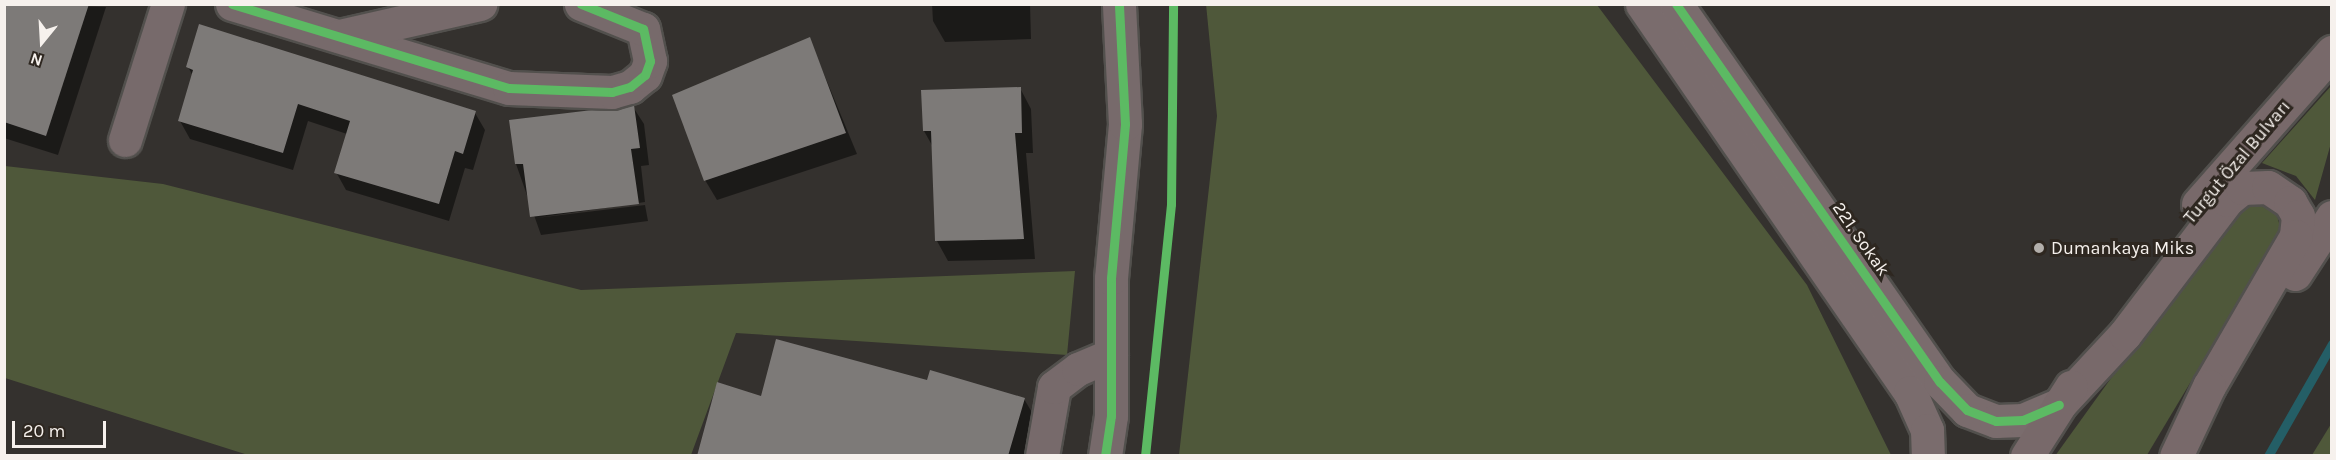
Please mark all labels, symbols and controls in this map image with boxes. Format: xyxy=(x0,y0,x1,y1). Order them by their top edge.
north arrow xyxy=(12,12,72,72)
text: N xyxy=(28,49,45,70)
street label: Turgut Özal Bulvarı xyxy=(2179,96,2295,228)
street label: 221. Sokak xyxy=(1828,198,1894,280)
place label: Dumankaya Miks xyxy=(2051,237,2194,259)
marker: Dumankaya Miks xyxy=(2032,241,2046,255)
scale bar xyxy=(15,409,110,447)
text: 20 m xyxy=(23,420,65,442)

